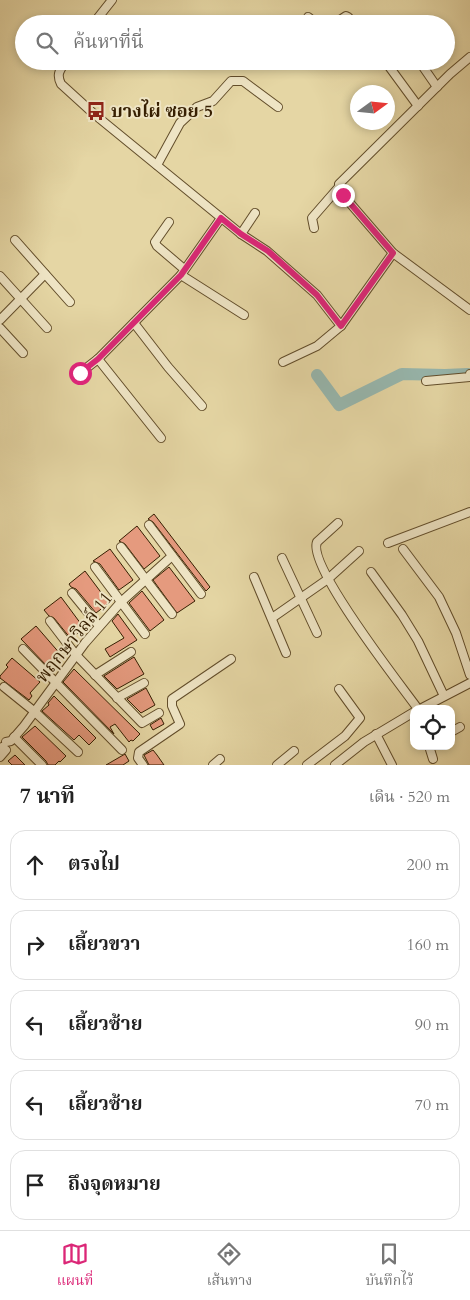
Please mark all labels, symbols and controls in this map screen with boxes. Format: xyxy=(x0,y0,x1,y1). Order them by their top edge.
search box xyxy=(15,15,455,70)
icon: search xyxy=(33,29,61,57)
text: ค้นหาที่นี่ xyxy=(73,29,144,55)
north arrow xyxy=(350,85,395,130)
place label: บางไผ่ ซอย 5 xyxy=(111,99,213,124)
bus stop icon: บางไผ่ ซอย 5 xyxy=(85,100,107,122)
route end xyxy=(332,184,355,207)
route start xyxy=(69,362,92,385)
street label: พฤกษาวิลล์ 11 xyxy=(30,587,119,688)
map controls xyxy=(410,705,455,750)
button: locate xyxy=(410,705,455,750)
text: 7 นาที xyxy=(20,782,75,811)
text: เดิน · 520 m xyxy=(369,786,450,808)
icon: ahead xyxy=(21,851,49,879)
text: ตรงไป xyxy=(68,851,120,877)
text: 200 m xyxy=(407,854,449,876)
icon: right xyxy=(21,931,49,959)
text: เลี้ยวขวา xyxy=(68,931,140,957)
text: 160 m xyxy=(407,934,449,956)
icon: left xyxy=(21,1011,49,1039)
text: เลี้ยวซ้าย xyxy=(68,1011,142,1037)
text: 90 m xyxy=(415,1014,449,1036)
icon: left xyxy=(21,1091,49,1119)
text: เลี้ยวซ้าย xyxy=(68,1091,142,1117)
text: 70 m xyxy=(415,1094,449,1116)
icon: arrive xyxy=(21,1171,49,1199)
text: ถึงจุดหมาย xyxy=(68,1171,161,1197)
tab: แผนที่ xyxy=(57,1240,93,1292)
tab: เส้นทาง xyxy=(207,1240,252,1292)
tab: บันทึกไว้ xyxy=(366,1240,413,1292)

